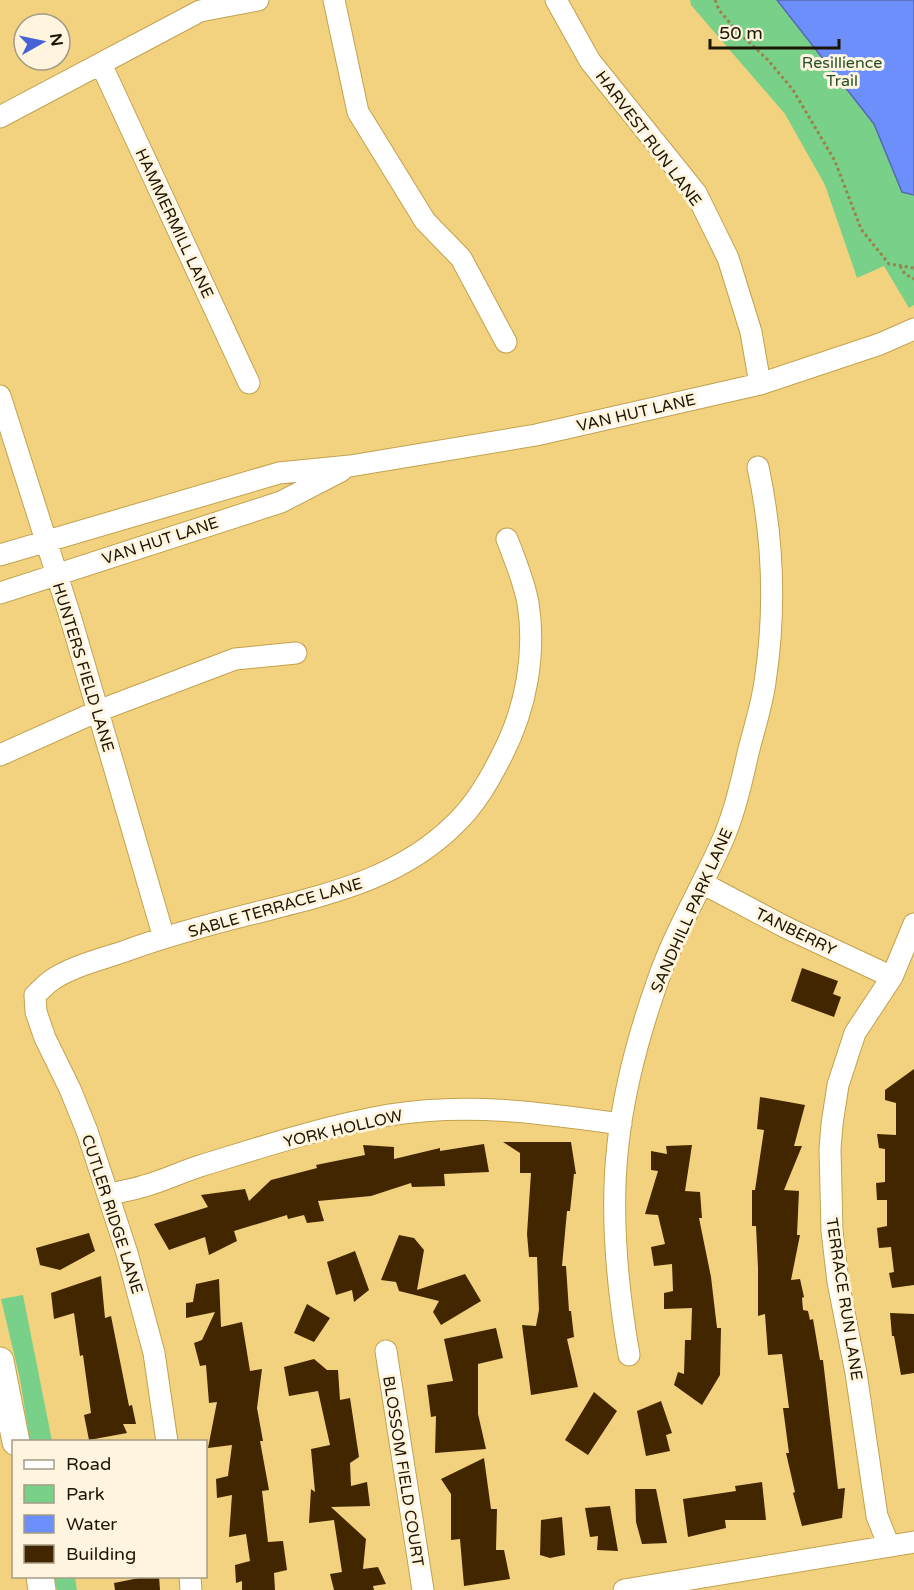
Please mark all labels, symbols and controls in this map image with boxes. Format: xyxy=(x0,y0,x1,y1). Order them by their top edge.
north arrow xyxy=(12,12,72,72)
scale bar xyxy=(710,12,839,50)
text: 50 m xyxy=(719,22,763,44)
text: N xyxy=(45,32,67,48)
park label: Resillience Trail xyxy=(802,53,882,91)
street label: HARVEST RUN LANE xyxy=(591,67,706,210)
street label: HAMMERMILL LANE xyxy=(131,145,218,302)
street label: VAN HUT LANE xyxy=(575,390,698,436)
street label: VAN HUT LANE xyxy=(100,513,221,569)
street label: HUNTERS FIELD LANE xyxy=(48,580,118,754)
street label: SANDHILL PARK LANE xyxy=(647,825,737,996)
street label: SABLE TERRACE LANE xyxy=(186,874,365,942)
street label: TANBERRY xyxy=(752,904,839,960)
street label: YORK HOLLOW xyxy=(282,1106,405,1152)
street label: CUTLER RIDGE LANE xyxy=(77,1132,147,1296)
street label: TERRACE RUN LANE xyxy=(821,1216,867,1382)
street label: BLOSSOM FIELD COURT xyxy=(378,1374,428,1568)
legend xyxy=(12,1440,207,1578)
text: Road xyxy=(66,1453,111,1475)
text: Park xyxy=(66,1483,105,1505)
text: Water xyxy=(66,1513,117,1535)
text: Building xyxy=(66,1543,136,1565)

